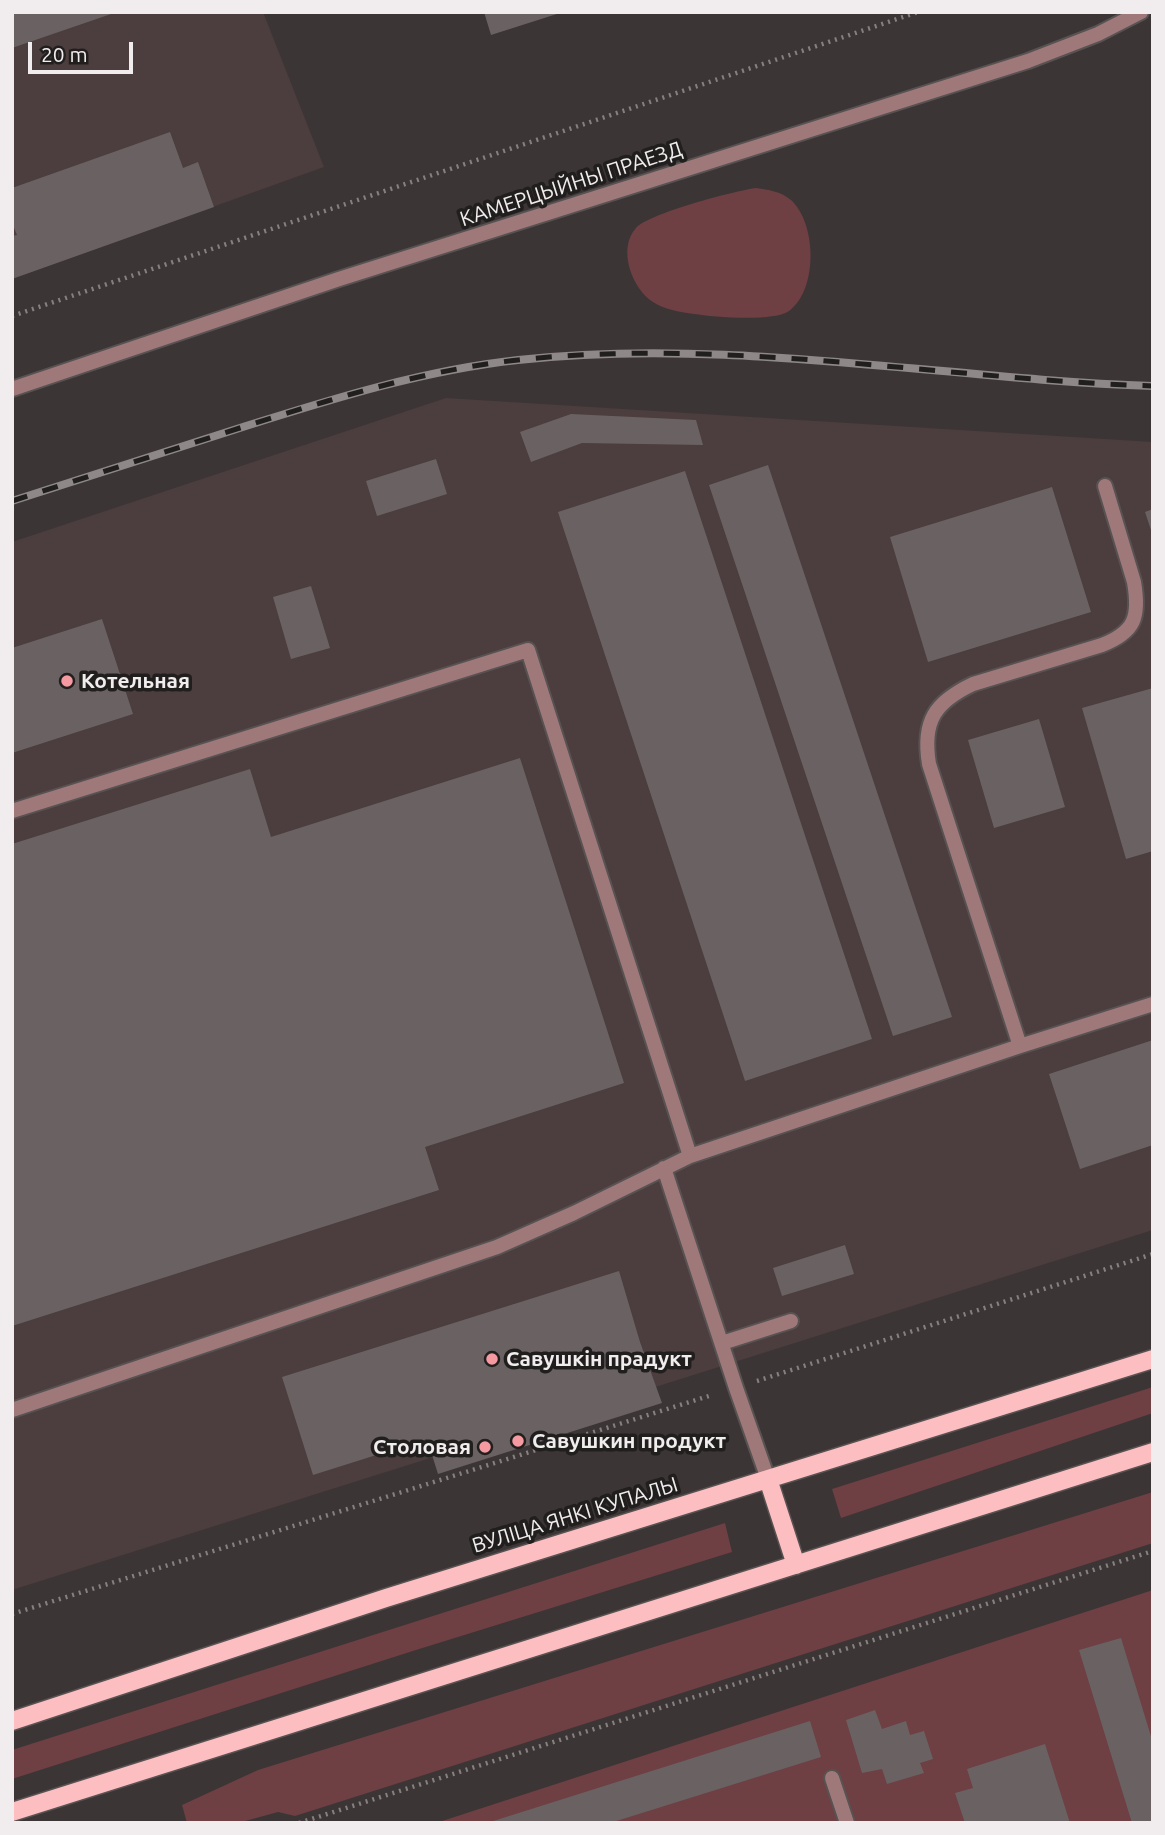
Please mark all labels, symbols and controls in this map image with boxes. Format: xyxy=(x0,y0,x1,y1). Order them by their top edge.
scale bar xyxy=(32,28,136,72)
text: 20 m xyxy=(41,42,88,66)
street label: КАМЕРЦЫЙНЫ ПРАЕЗД xyxy=(457,136,685,232)
place label: Котельная xyxy=(81,668,190,694)
marker: Котельная xyxy=(59,673,75,689)
place label: Савушкін прадукт xyxy=(506,1346,692,1372)
marker: Савушкін прадукт xyxy=(484,1351,500,1367)
place label: Савушкин продукт xyxy=(532,1428,726,1454)
marker: Савушкин продукт xyxy=(510,1433,526,1449)
place label: Столовая xyxy=(373,1434,471,1460)
marker: Столовая xyxy=(477,1439,493,1455)
street label: ВУЛІЦА ЯНКІ КУПАЛЫ xyxy=(469,1472,681,1558)

